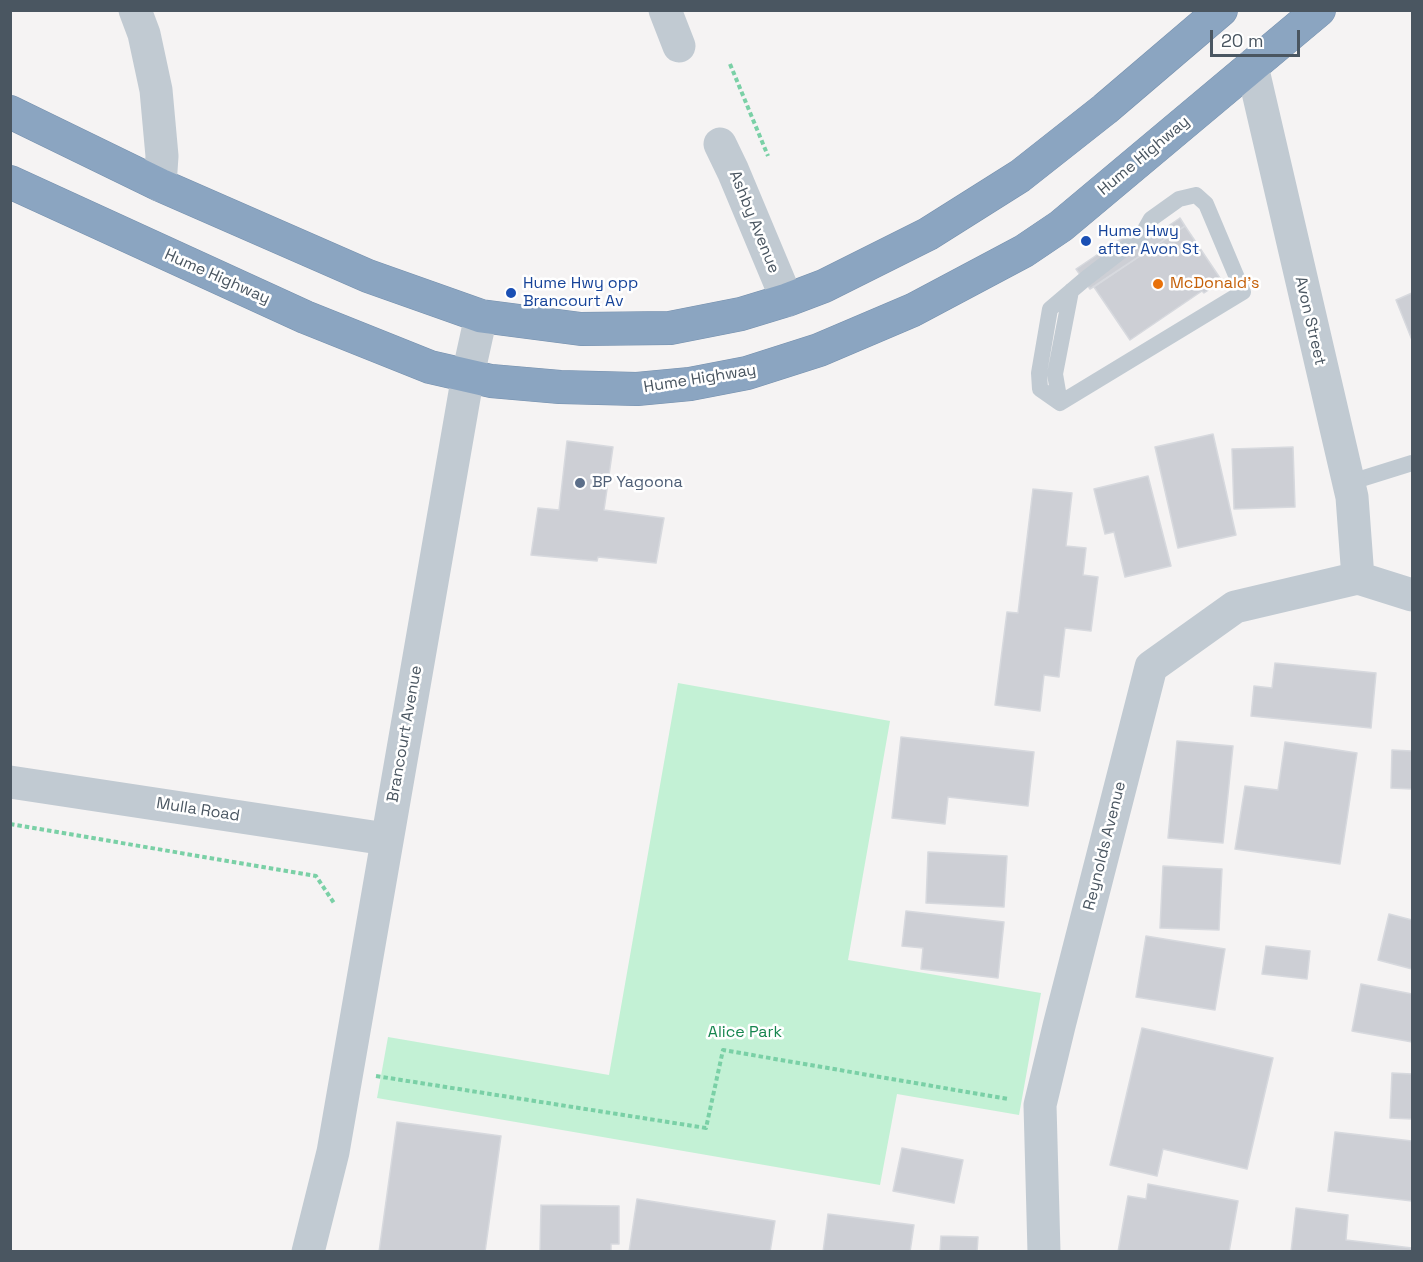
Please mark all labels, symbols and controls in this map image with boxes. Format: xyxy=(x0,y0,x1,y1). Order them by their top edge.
scale bar xyxy=(1213,18,1303,56)
text: 20 m xyxy=(1221,29,1264,52)
street label: Hume Highway xyxy=(1094,112,1194,200)
street label: Ashby Avenue xyxy=(725,168,783,276)
place label: Hume Hwy after Avon St xyxy=(1098,222,1199,260)
marker: Hume Hwy after Avon St xyxy=(1079,234,1093,248)
street label: Hume Highway xyxy=(161,245,273,309)
place label: Hume Hwy opp Brancourt Av xyxy=(523,274,638,312)
place label: McDonald's xyxy=(1170,274,1260,294)
street label: Avon Street xyxy=(1290,275,1330,367)
marker: McDonald's xyxy=(1151,277,1165,291)
marker: Hume Hwy opp Brancourt Av xyxy=(504,286,518,300)
street label: Hume Highway xyxy=(642,361,758,397)
place label: BP Yagoona xyxy=(592,473,683,493)
marker: BP Yagoona xyxy=(573,476,587,490)
street label: Brancourt Avenue xyxy=(384,664,426,804)
street label: Reynolds Avenue xyxy=(1080,779,1130,913)
street label: Mulla Road xyxy=(155,794,241,826)
park label: Alice Park xyxy=(708,1023,782,1043)

